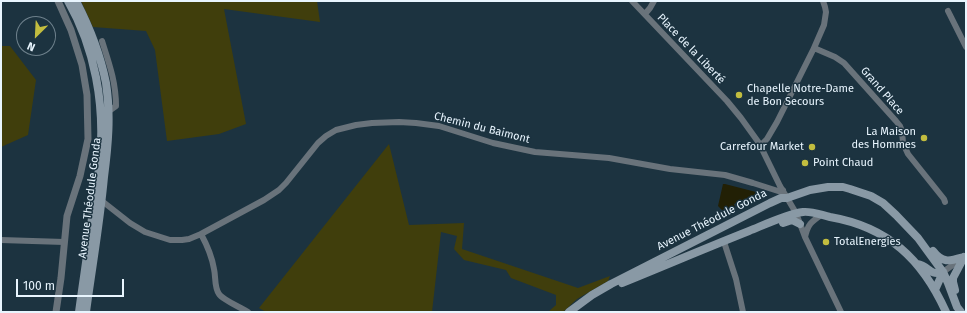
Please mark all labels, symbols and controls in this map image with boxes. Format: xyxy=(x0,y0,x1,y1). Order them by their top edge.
street label: Place de la Liberté xyxy=(654,11,728,87)
north arrow xyxy=(16,16,56,56)
text: N xyxy=(25,39,37,54)
street label: Grand Place xyxy=(858,64,906,118)
place label: Chapelle Notre-Dame de Bon Secours xyxy=(747,82,854,108)
marker: Chapelle Notre-Dame de Bon Secours xyxy=(734,90,744,100)
street label: Chemin du Baimont xyxy=(433,110,531,146)
place label: La Maison des Hommes xyxy=(851,125,916,151)
marker: La Maison des Hommes xyxy=(919,133,929,143)
street label: Avenue Théodule Gonda xyxy=(76,137,104,259)
place label: Carrefour Market xyxy=(720,140,804,154)
marker: Carrefour Market xyxy=(807,142,817,152)
place label: Point Chaud xyxy=(813,156,873,170)
marker: Point Chaud xyxy=(800,158,810,168)
street label: Avenue Théodule Gonda xyxy=(655,187,769,253)
place label: TotalEnergies xyxy=(834,235,901,249)
marker: TotalEnergies xyxy=(821,237,831,247)
scale bar xyxy=(18,271,126,297)
text: 100 m xyxy=(23,279,55,293)

